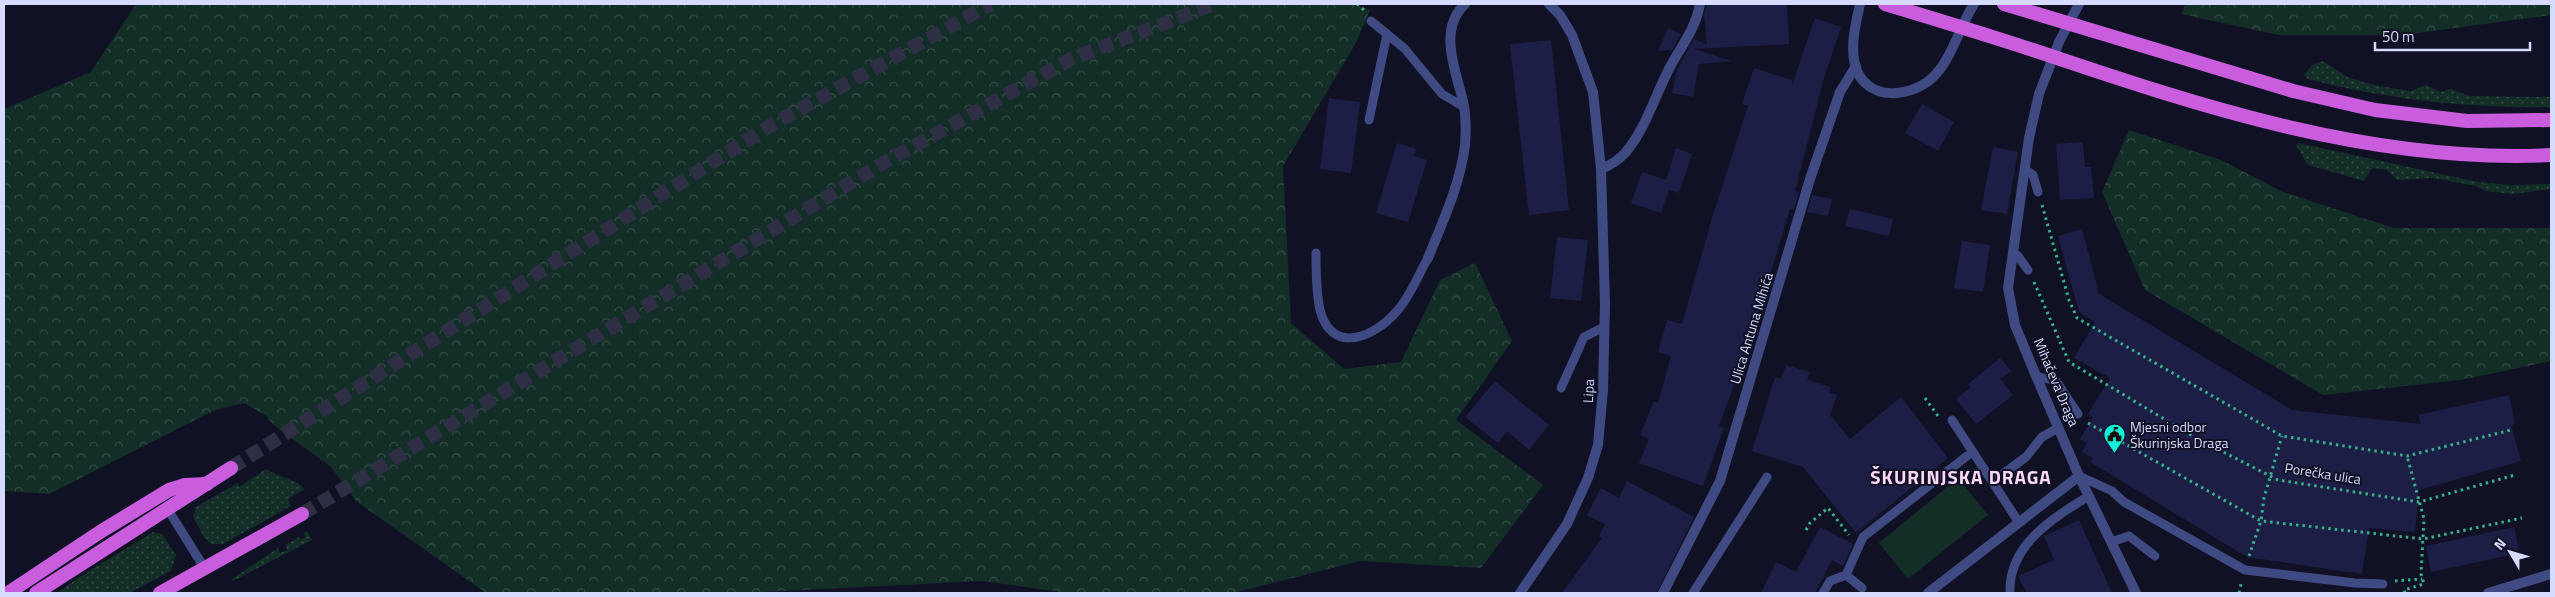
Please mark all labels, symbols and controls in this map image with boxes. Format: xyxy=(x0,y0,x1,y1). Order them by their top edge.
scale bar xyxy=(2375,20,2530,52)
text: 50 m xyxy=(2382,25,2415,48)
street label: Ulica Antuna Mihića xyxy=(1724,270,1778,386)
street label: Mihačeva Draga xyxy=(2029,335,2085,429)
street label: Lipa xyxy=(1577,378,1599,404)
place label: Mjesni odbor Škurinjska Draga xyxy=(2130,416,2229,453)
public building icon: Mjesni odbor Škurinjska Draga xyxy=(2102,422,2126,453)
street label: Porečka ulica xyxy=(2283,457,2363,489)
district label: ŠKURINJSKA DRAGA xyxy=(1870,462,2052,491)
north arrow xyxy=(2485,527,2535,577)
text: N xyxy=(2488,533,2511,554)

